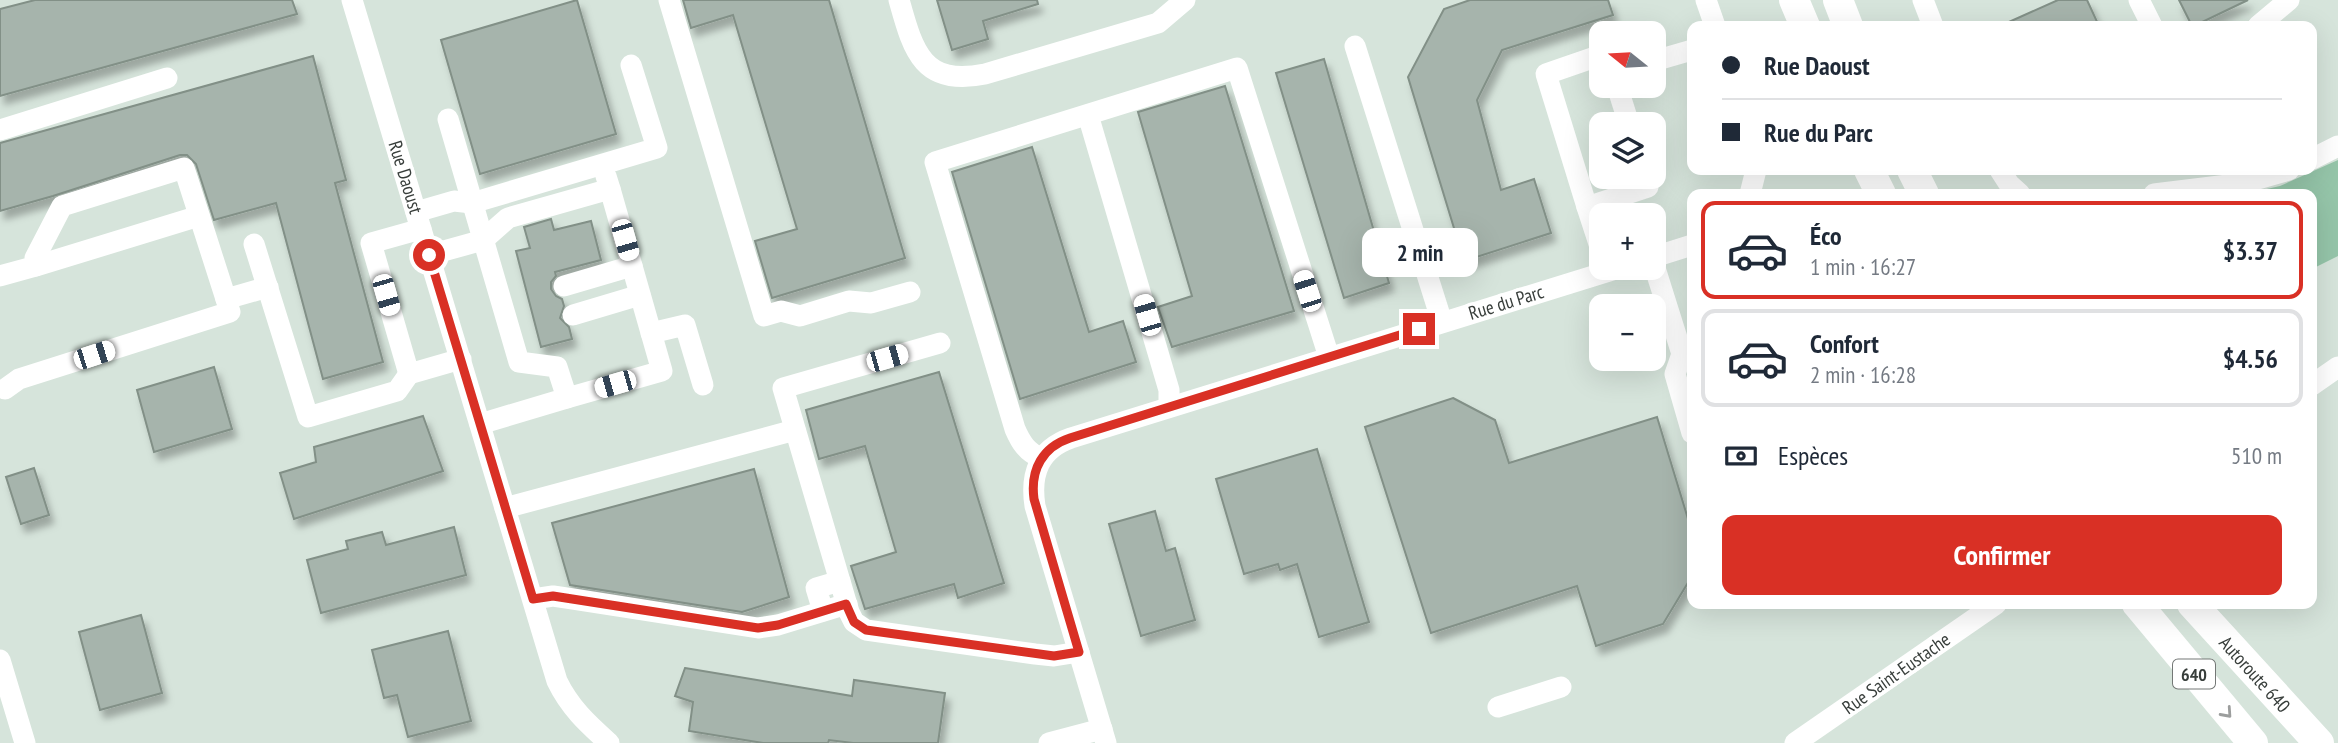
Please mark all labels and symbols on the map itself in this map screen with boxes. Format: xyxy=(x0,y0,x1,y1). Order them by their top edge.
north arrow xyxy=(1589,21,1666,98)
street label: Rue Daoust xyxy=(384,138,429,217)
car xyxy=(610,217,641,263)
callout: 2 min xyxy=(1361,228,1477,276)
route start xyxy=(413,239,445,271)
car xyxy=(1291,268,1324,314)
car xyxy=(371,272,402,318)
street label: Rue du Parc xyxy=(1465,279,1547,325)
car xyxy=(1132,292,1163,338)
route end xyxy=(1403,313,1435,345)
car xyxy=(71,339,118,371)
car xyxy=(864,342,911,374)
car xyxy=(592,368,639,400)
street label: Rue Saint-Eustache xyxy=(1837,627,1955,719)
street label: Autoroute 640 xyxy=(2214,631,2296,717)
road number: 640 xyxy=(2173,660,2215,688)
one-way arrow xyxy=(2219,705,2231,718)

